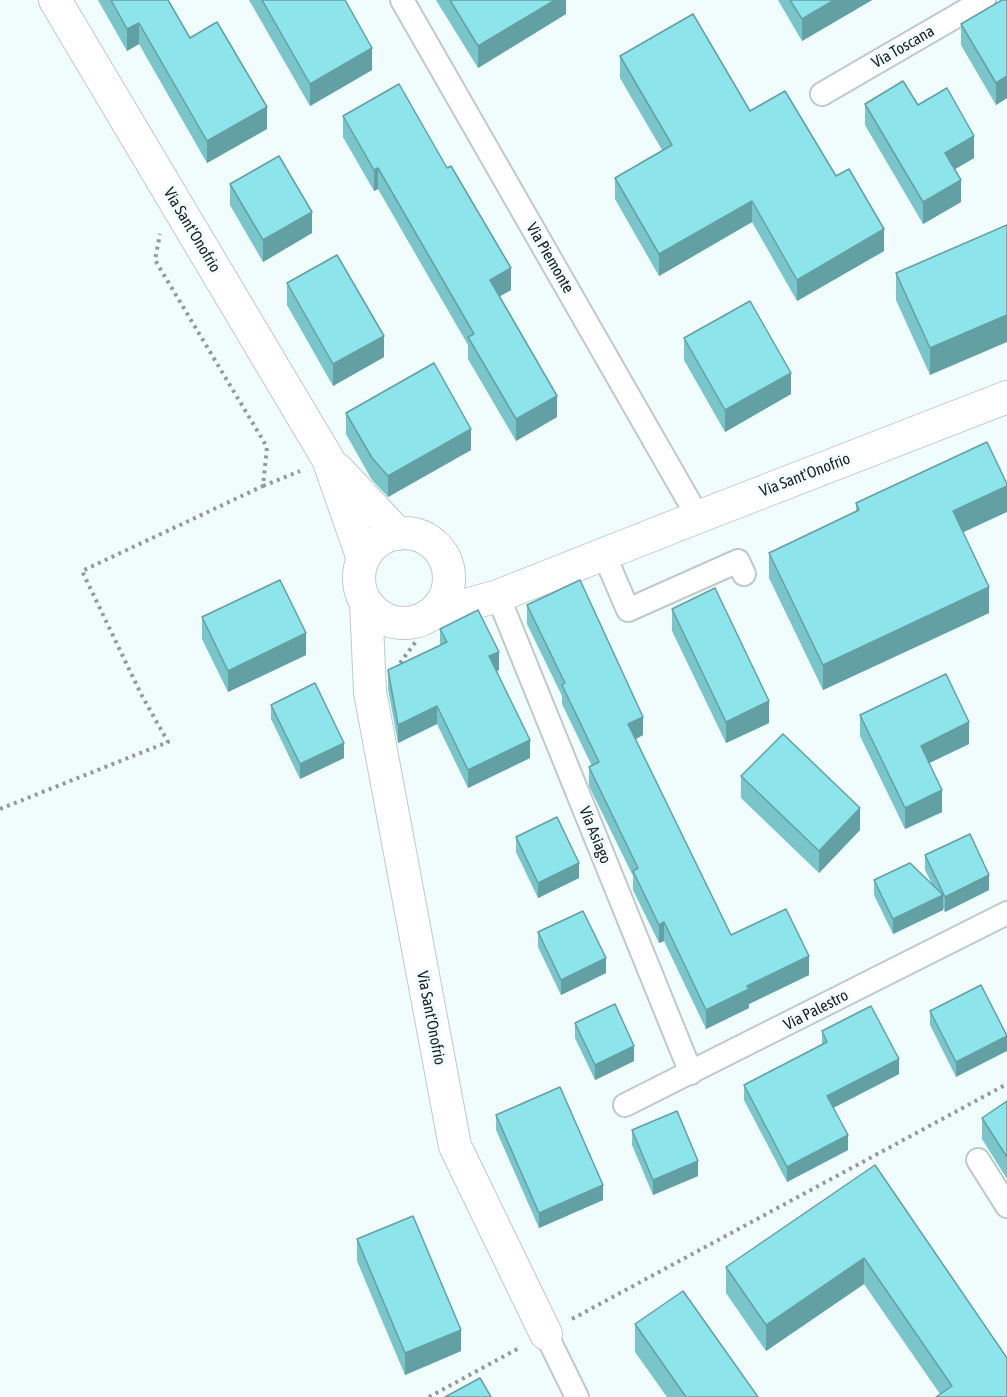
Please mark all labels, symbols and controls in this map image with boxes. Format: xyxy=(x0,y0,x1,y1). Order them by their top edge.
street label: Via Toscana xyxy=(868,21,938,73)
street label: Via Sant'Onofrio xyxy=(159,184,225,276)
street label: Via Piemonte xyxy=(522,219,578,297)
street label: Via Sant'Onofrio xyxy=(757,449,853,501)
street label: Via Asiago xyxy=(575,804,615,866)
street label: Via Sant'Onofrio xyxy=(412,969,450,1067)
street label: Via Palestro xyxy=(780,986,852,1034)

